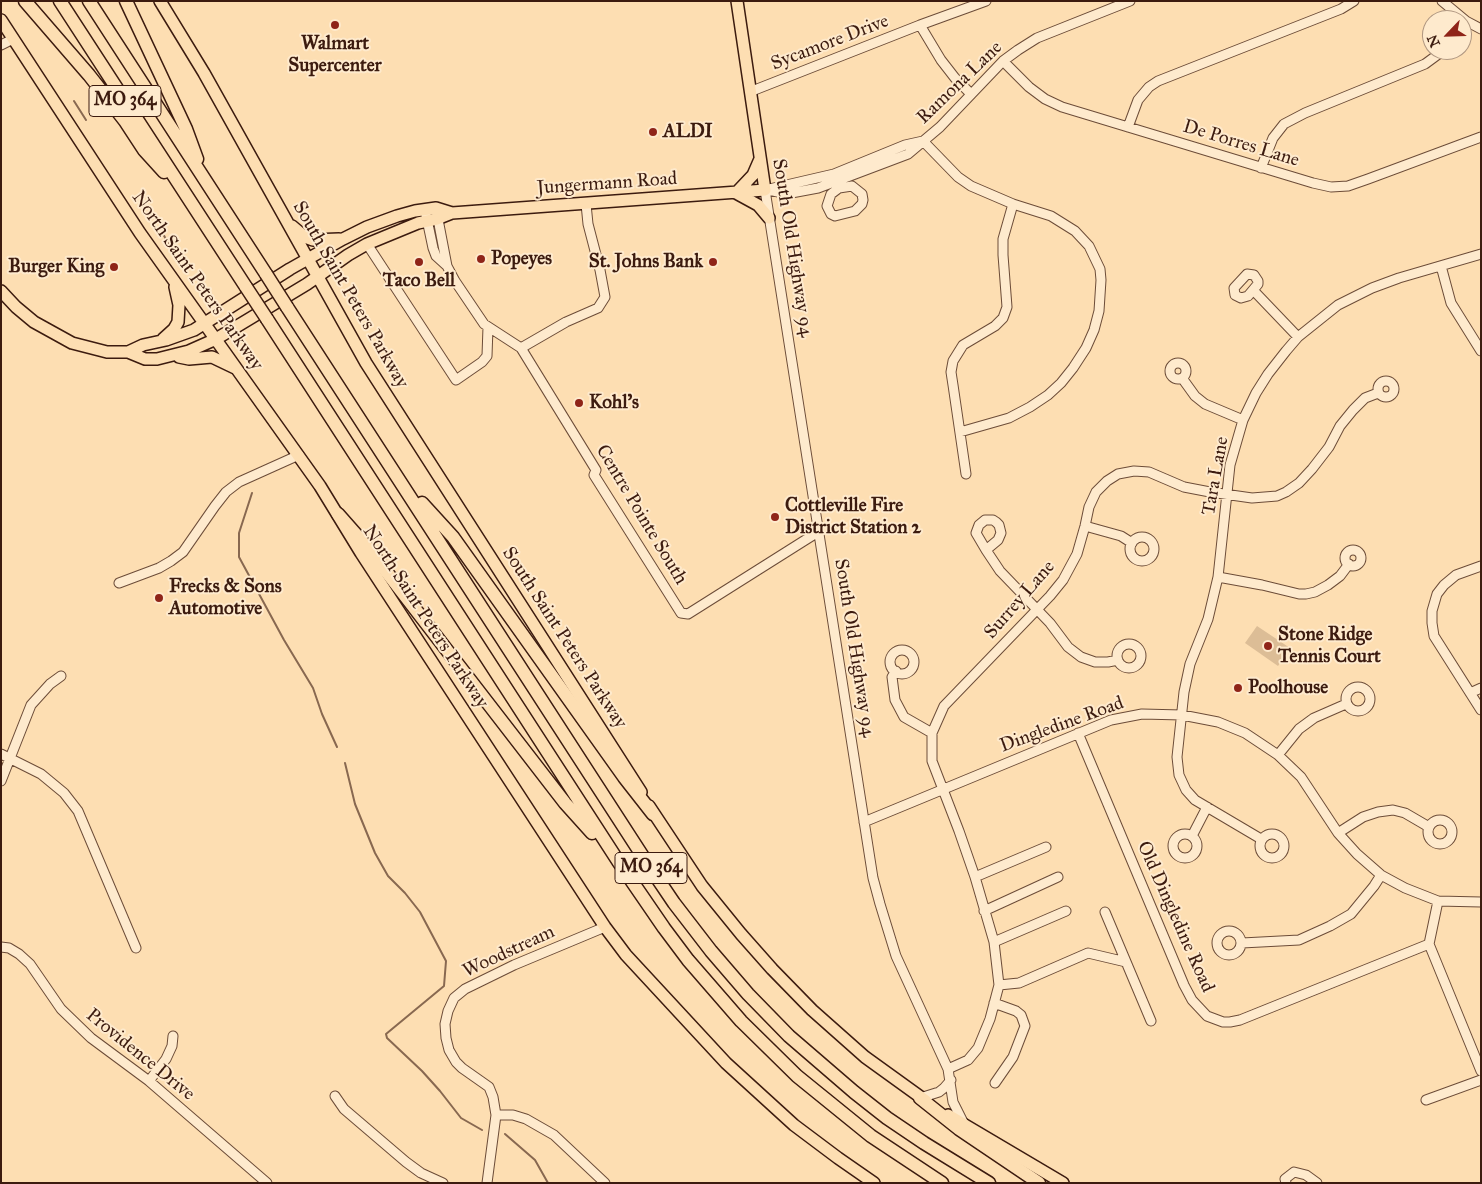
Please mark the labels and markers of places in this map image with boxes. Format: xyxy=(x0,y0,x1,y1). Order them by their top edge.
marker: Walmart Supercenter xyxy=(329,19,341,31)
place label: Walmart Supercenter xyxy=(288,33,382,77)
place label: ALDI xyxy=(663,121,713,143)
marker: ALDI xyxy=(647,126,659,138)
place label: Popeyes xyxy=(491,248,552,270)
place label: St. Johns Bank xyxy=(589,251,703,273)
marker: Popeyes xyxy=(475,253,487,265)
place label: Burger King xyxy=(8,256,104,278)
marker: Taco Bell xyxy=(413,256,425,268)
marker: St. Johns Bank xyxy=(707,256,719,268)
marker: Burger King xyxy=(108,261,120,273)
place label: Taco Bell xyxy=(383,270,455,292)
place label: Kohl's xyxy=(589,392,639,414)
marker: Kohl's xyxy=(573,397,585,409)
place label: Cottleville Fire District Station 2 xyxy=(785,495,921,539)
marker: Cottleville Fire District Station 2 xyxy=(769,511,781,523)
place label: Frecks & Sons Automotive xyxy=(169,576,282,620)
marker: Frecks & Sons Automotive xyxy=(153,592,165,604)
place label: Stone Ridge Tennis Court xyxy=(1278,624,1381,668)
marker: Stone Ridge Tennis Court xyxy=(1262,640,1274,652)
place label: Poolhouse xyxy=(1248,677,1328,699)
marker: Poolhouse xyxy=(1232,682,1244,694)

